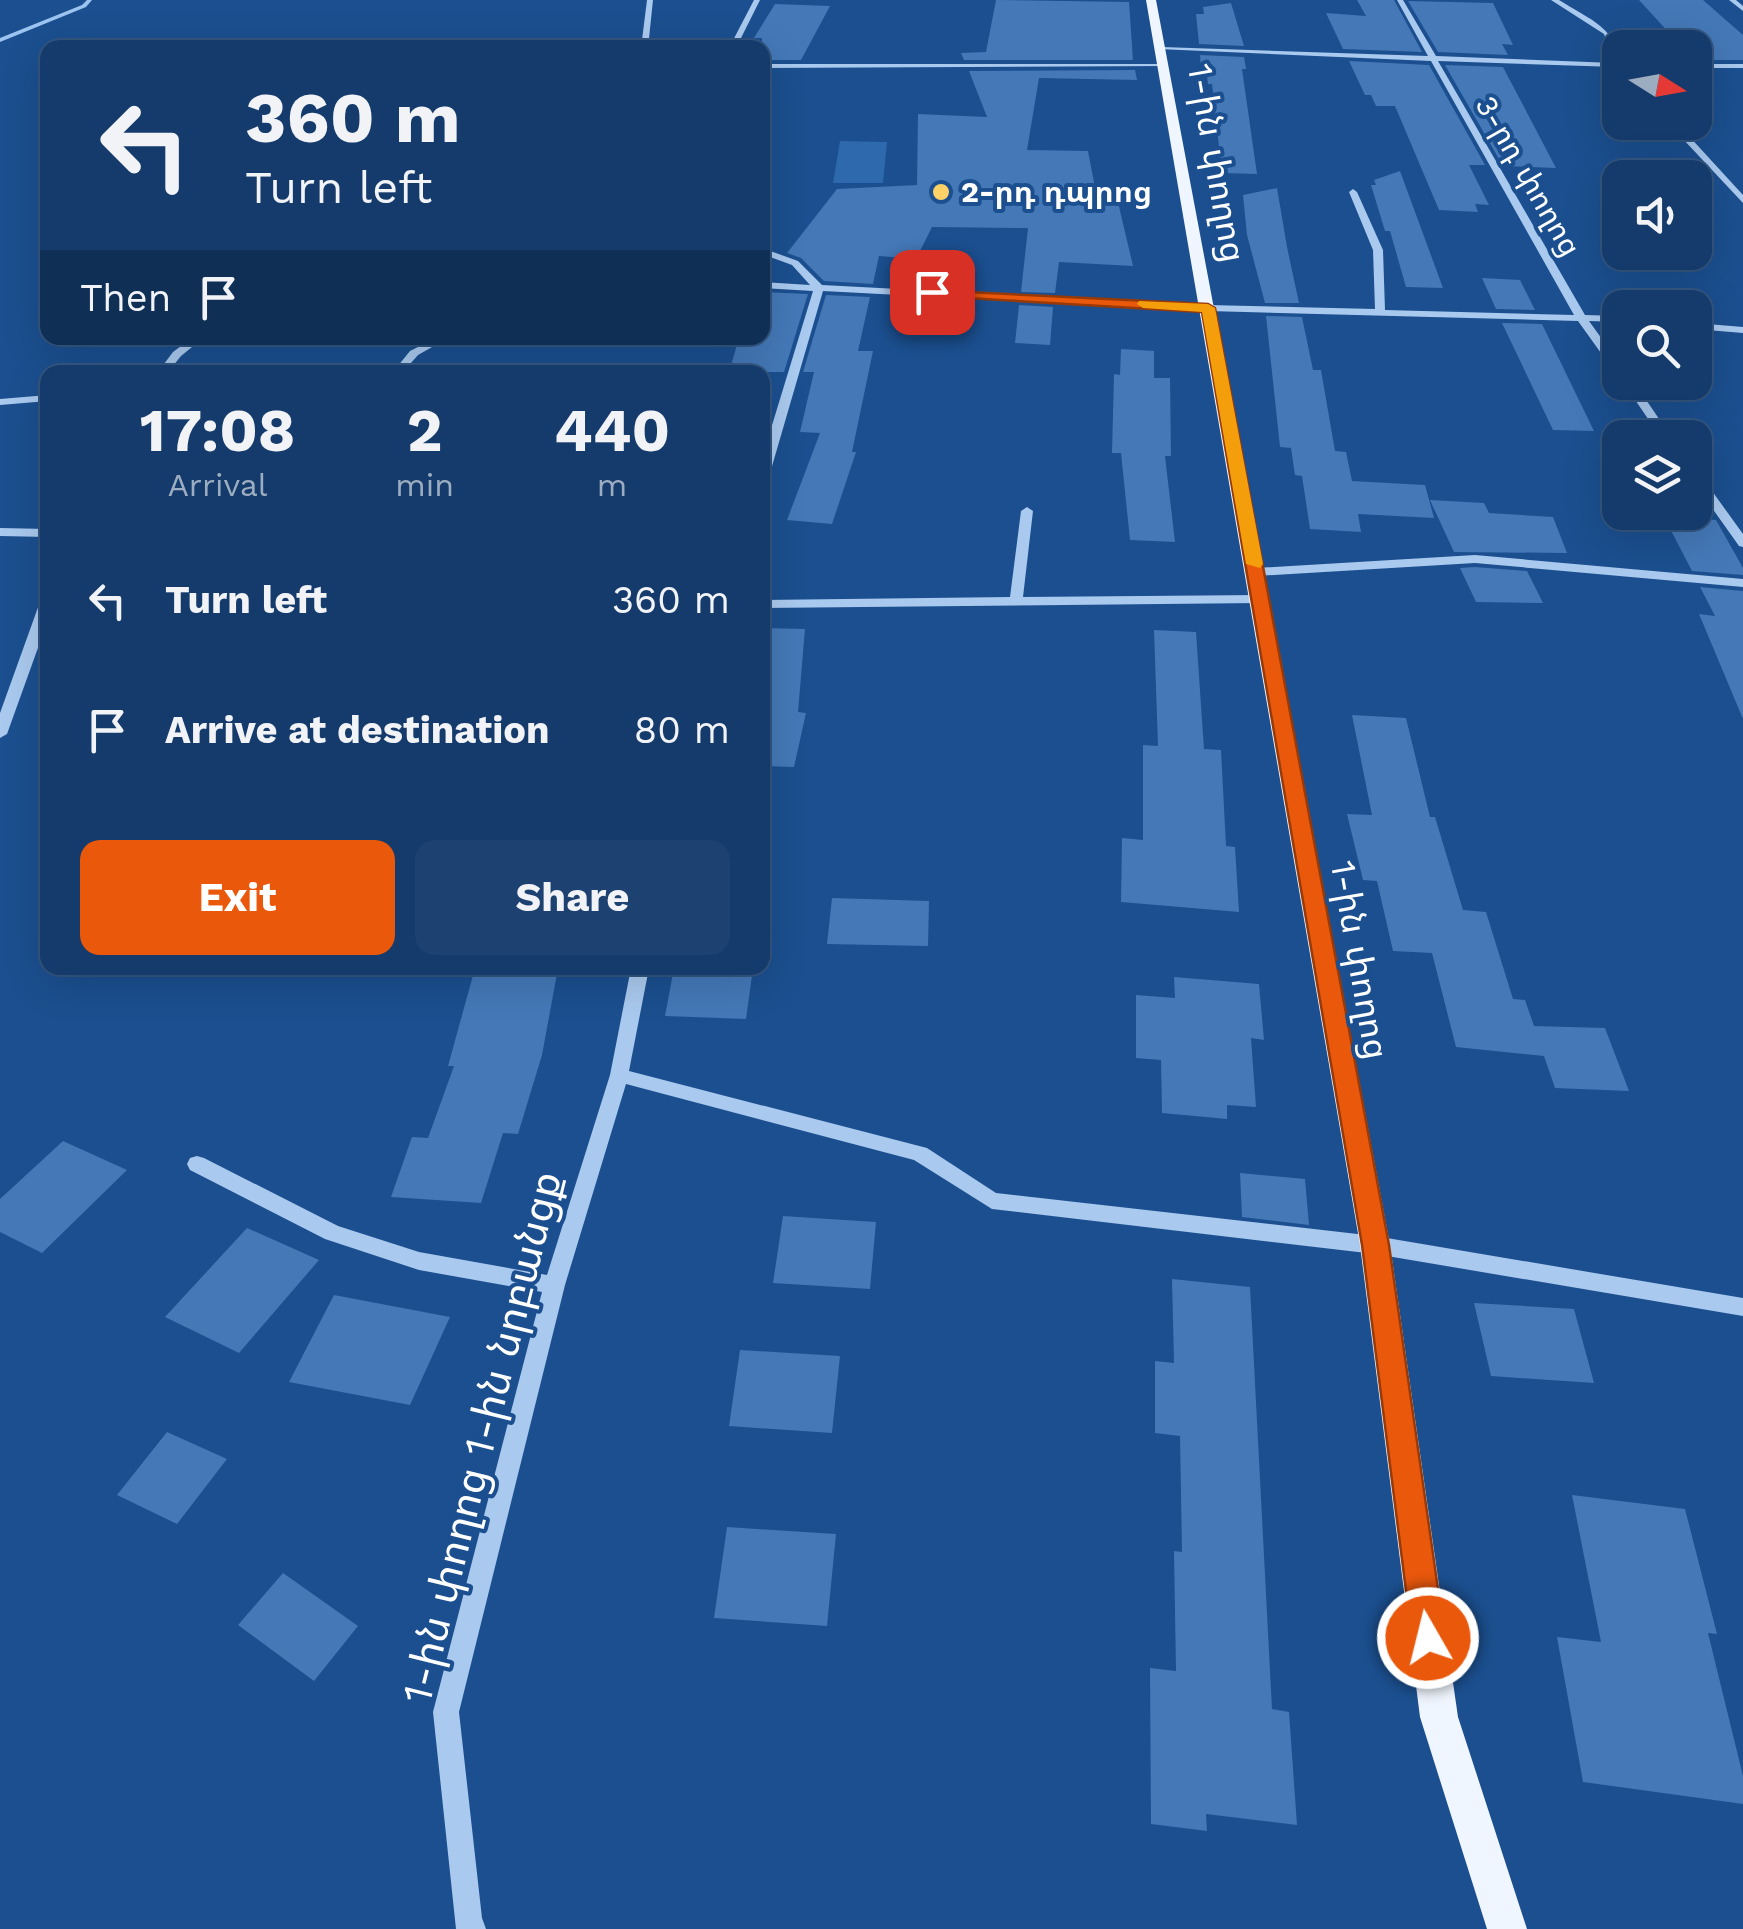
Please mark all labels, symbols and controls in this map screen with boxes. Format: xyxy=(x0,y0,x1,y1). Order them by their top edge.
north arrow xyxy=(1602,30,1712,140)
map controls xyxy=(1602,30,1712,530)
street label: 1-ին փողոց xyxy=(1179,61,1255,265)
text: 360 m xyxy=(245,77,461,159)
icon: left xyxy=(80,80,210,210)
street label: 3-րդ փողոց xyxy=(1469,89,1588,262)
button: sound xyxy=(1602,160,1712,270)
text: Turn left xyxy=(245,161,432,214)
place label: 2-րդ դպրոց xyxy=(961,174,1152,209)
marker: 2-րդ դպրոց xyxy=(930,181,952,203)
pin xyxy=(890,250,975,335)
icon: arrive xyxy=(905,265,960,320)
icon: arrive xyxy=(191,270,246,325)
text: Then xyxy=(80,276,171,320)
button: search xyxy=(1602,290,1712,400)
text: 17:08 xyxy=(140,395,295,466)
text: 2 xyxy=(407,395,443,466)
text: 440 xyxy=(554,395,670,466)
button: layers xyxy=(1602,420,1712,530)
text: Arrival xyxy=(168,466,268,504)
text: min xyxy=(395,466,454,504)
text: m xyxy=(597,466,627,504)
icon: left xyxy=(80,573,135,628)
text: Turn left xyxy=(165,578,327,622)
text: 360 m xyxy=(612,578,730,622)
icon: arrive xyxy=(80,703,135,758)
text: Arrive at destination xyxy=(165,708,550,752)
text: 80 m xyxy=(634,708,730,752)
button: Exit xyxy=(80,840,395,955)
button: Share xyxy=(415,840,730,955)
street label: 1-ին փողոց xyxy=(1322,858,1398,1062)
street label: 1-ին փողոց 1-ին նրբանցք xyxy=(392,1166,571,1708)
position arrow xyxy=(1376,1586,1480,1690)

